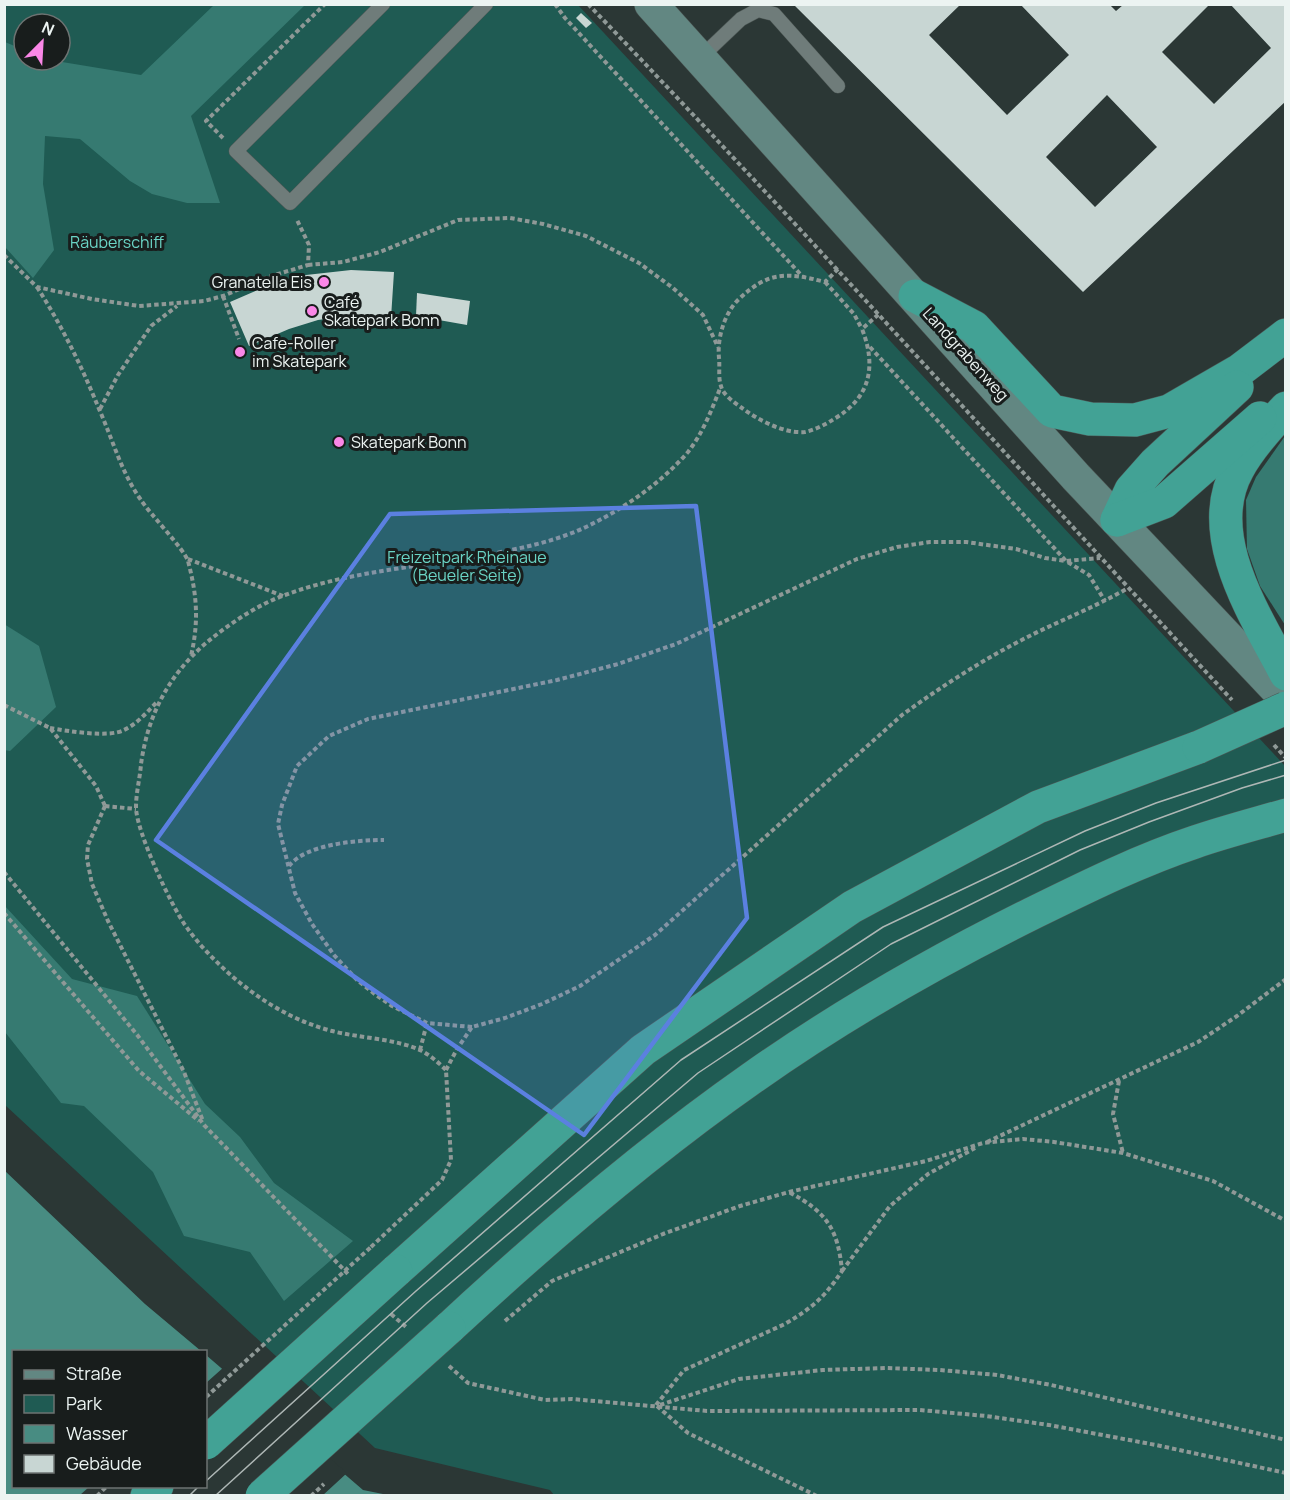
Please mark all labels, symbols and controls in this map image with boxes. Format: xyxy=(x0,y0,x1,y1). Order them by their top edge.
north arrow xyxy=(12,12,72,72)
text: N xyxy=(38,16,58,41)
park label: Räuberschiff xyxy=(70,231,164,253)
place label: Granatella Eis xyxy=(212,271,312,293)
marker: Granatella Eis xyxy=(317,275,331,289)
place label: Café Skatepark Bonn xyxy=(324,291,439,331)
street label: Landgrabenweg xyxy=(918,303,1014,405)
marker: Café Skatepark Bonn xyxy=(305,304,319,318)
place label: Cafe-Roller im Skatepark xyxy=(252,332,348,372)
marker: Cafe-Roller im Skatepark xyxy=(233,345,247,359)
place label: Skatepark Bonn xyxy=(351,431,466,453)
marker: Skatepark Bonn xyxy=(332,435,346,449)
park label: Freizeitpark Rheinaue (Beueler Seite) xyxy=(387,546,547,586)
legend xyxy=(12,1350,207,1488)
text: Straße xyxy=(66,1361,122,1385)
text: Park xyxy=(66,1391,103,1415)
text: Wasser xyxy=(66,1421,128,1445)
text: Gebäude xyxy=(66,1451,142,1475)

